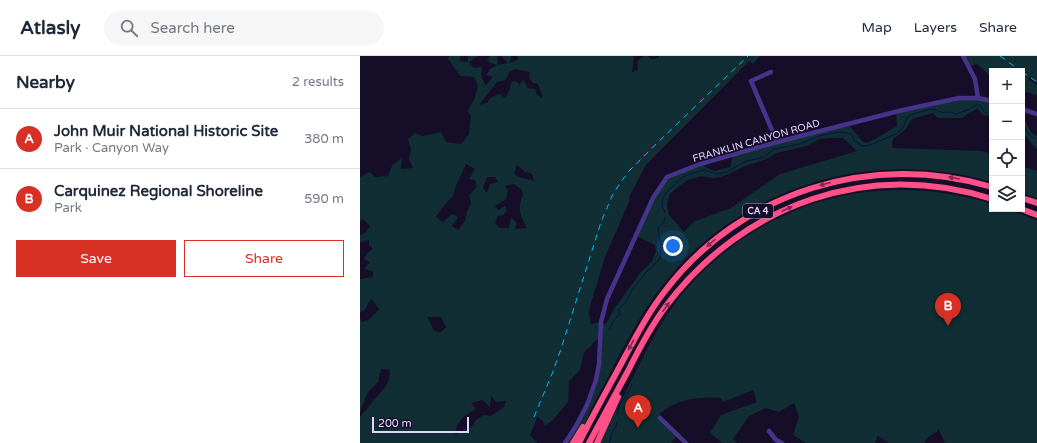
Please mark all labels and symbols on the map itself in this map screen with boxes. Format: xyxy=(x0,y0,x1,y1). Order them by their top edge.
street label: FRANKLIN CANYON ROAD xyxy=(691,117,821,165)
one-way arrow xyxy=(948,175,960,181)
one-way arrow xyxy=(819,181,831,187)
road number: CA 4 xyxy=(743,204,773,218)
one-way arrow xyxy=(781,206,792,212)
your location xyxy=(663,236,683,256)
one-way arrow xyxy=(705,239,716,248)
pin: B xyxy=(935,293,961,326)
one-way arrow xyxy=(661,302,670,313)
one-way arrow xyxy=(628,339,634,350)
pin: A xyxy=(625,395,651,428)
scale bar xyxy=(372,415,469,434)

